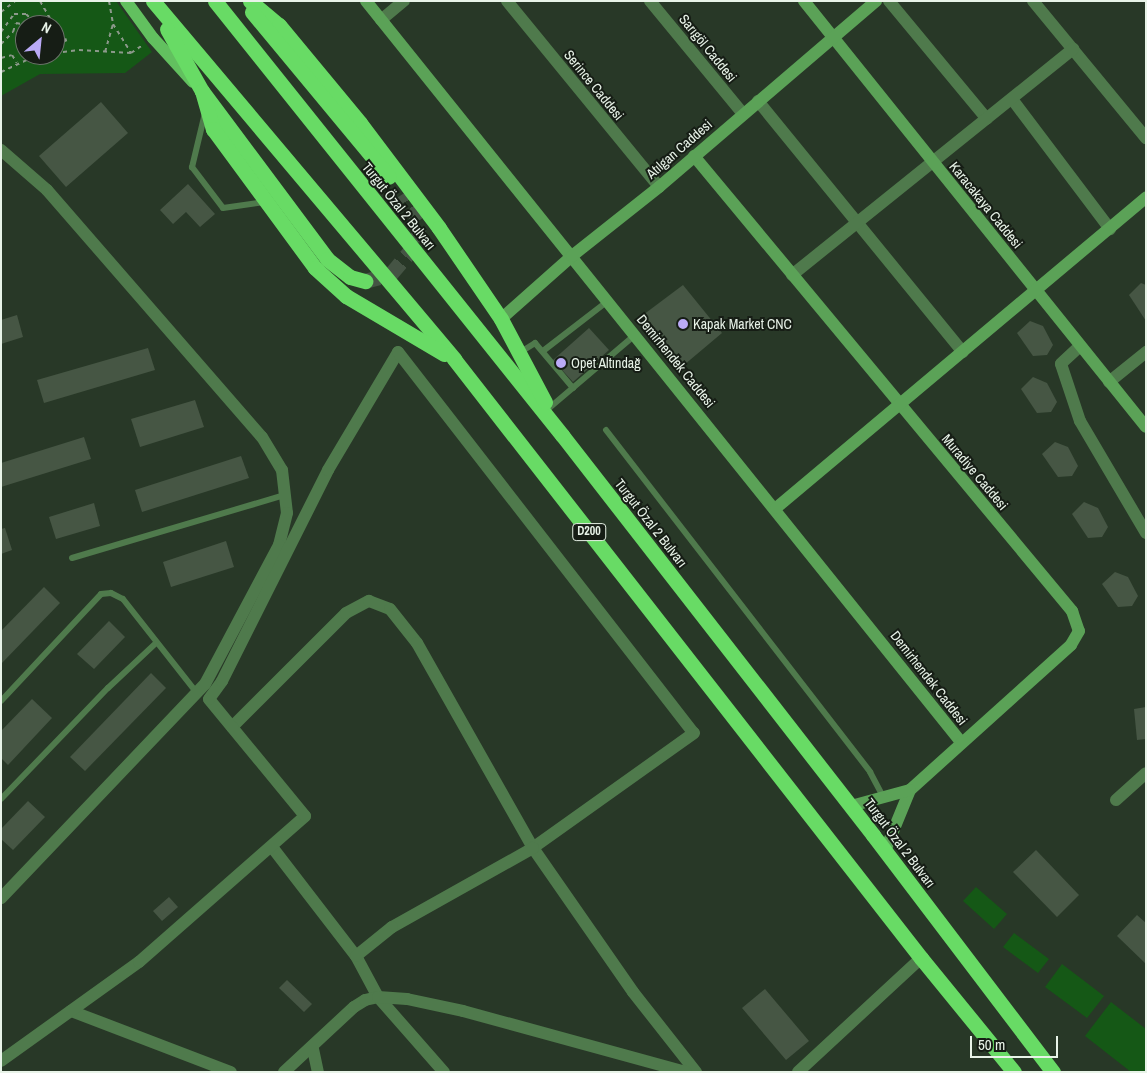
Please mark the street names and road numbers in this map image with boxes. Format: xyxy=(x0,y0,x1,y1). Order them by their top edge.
street label: Sarıgöl Caddesi xyxy=(676,11,740,85)
street label: Serince Caddesi xyxy=(561,46,627,124)
street label: Atılgan Caddesi xyxy=(643,116,715,182)
street label: Karacakaya Caddesi xyxy=(946,158,1026,252)
street label: Turgut Özal 2 Bulvarı xyxy=(359,159,439,253)
street label: Demirhendek Caddesi xyxy=(633,311,719,411)
street label: Muradiye Caddesi xyxy=(938,431,1012,513)
street label: Turgut Özal 2 Bulvarı xyxy=(611,475,691,571)
road number: D200 xyxy=(572,522,606,542)
street label: Demirhendek Caddesi xyxy=(887,628,971,728)
street label: Turgut Özal 2 Bulvarı xyxy=(861,795,939,891)

